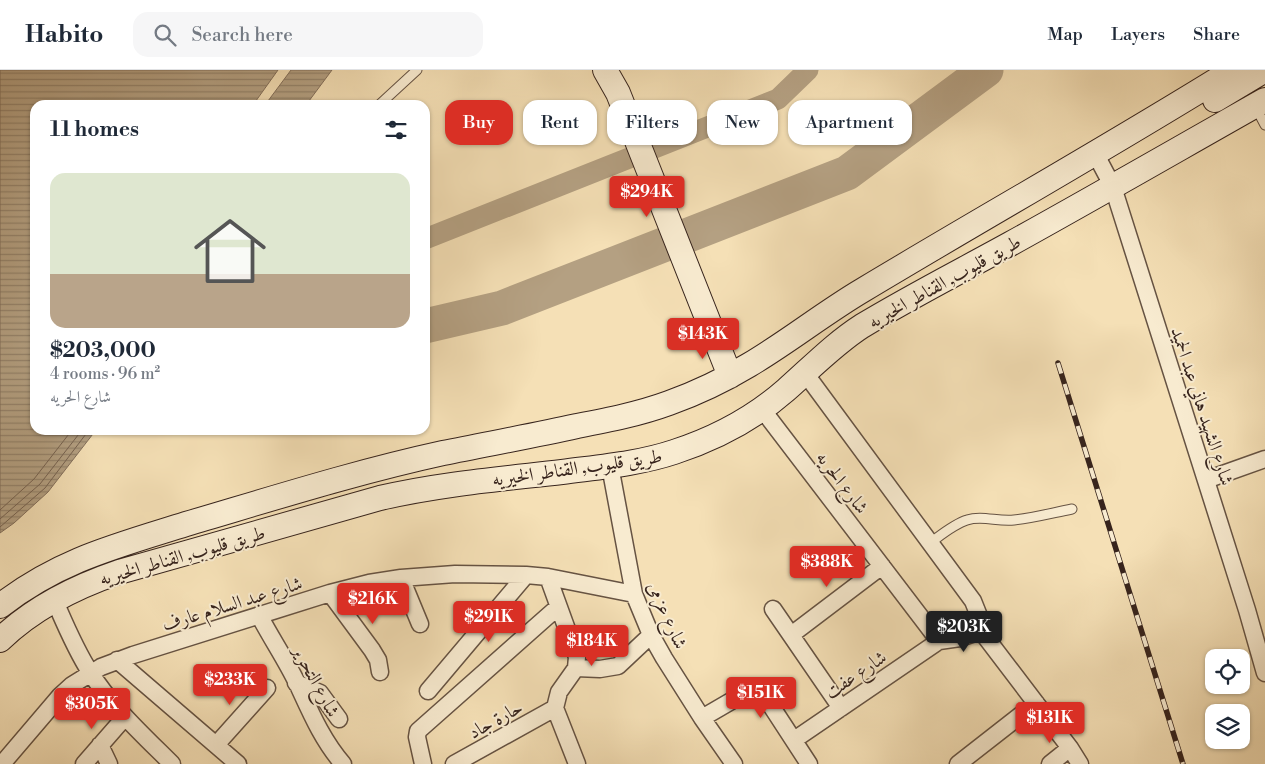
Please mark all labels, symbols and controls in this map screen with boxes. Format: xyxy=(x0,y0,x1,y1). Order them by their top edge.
search box xyxy=(133,12,483,57)
text: Habito xyxy=(25,20,103,50)
icon: search xyxy=(151,21,179,49)
text: Search here xyxy=(191,23,293,47)
text: Map xyxy=(1048,23,1083,46)
text: Layers xyxy=(1111,23,1165,46)
text: Share xyxy=(1193,23,1240,46)
chip: Buy xyxy=(445,100,513,145)
chip: Rent xyxy=(523,100,597,145)
chip: Filters xyxy=(607,100,697,145)
chip: New xyxy=(707,100,778,145)
chip: Apartment xyxy=(788,100,912,145)
icon: filters xyxy=(382,116,410,144)
text: 11 homes xyxy=(50,117,139,143)
pin: $294K xyxy=(612,176,682,218)
text: $294K xyxy=(620,182,674,202)
icon: home xyxy=(185,206,275,296)
street label: طريق قليوب, القناطر الخيريه xyxy=(864,230,1025,334)
pin: $143K xyxy=(668,318,738,360)
text: $143K xyxy=(678,324,728,344)
street label: شارع الشهيد هاني عبد الحميد xyxy=(1162,324,1239,489)
text: $203,000 xyxy=(50,338,156,364)
text: 4 rooms · 96 m² xyxy=(50,364,160,384)
text: شارع الحريه xyxy=(50,387,111,407)
street label: طريق قليوب, القناطر الخيريه xyxy=(491,444,664,492)
street label: شارع الحريه xyxy=(808,446,874,521)
street label: طريق قليوب, القناطر الخيريه xyxy=(97,521,268,591)
pin: $388K xyxy=(792,546,862,588)
text: $388K xyxy=(801,552,853,572)
street label: شارع عبد السلام عارف xyxy=(159,571,306,641)
street label: شارع عزمى xyxy=(639,578,693,654)
pin: $216K xyxy=(338,582,408,625)
text: $216K xyxy=(348,589,398,609)
pin: $291K xyxy=(454,600,524,643)
text: $291K xyxy=(464,607,514,627)
pin: $203K xyxy=(929,610,999,653)
text: $203K xyxy=(937,617,991,637)
pin: $184K xyxy=(557,624,627,667)
text: $184K xyxy=(566,631,618,651)
street label: شارع التحرير xyxy=(284,640,345,723)
street label: شارع عفت xyxy=(820,645,893,707)
map controls xyxy=(1205,649,1250,749)
button: locate xyxy=(1205,649,1250,694)
pin: $233K xyxy=(195,664,265,706)
text: $233K xyxy=(204,670,256,690)
pin: $151K xyxy=(726,676,796,719)
text: $151K xyxy=(737,683,785,703)
pin: $305K xyxy=(57,688,127,730)
text: $305K xyxy=(65,694,119,714)
street label: حارة جاد xyxy=(464,695,527,745)
pin: $131K xyxy=(1015,702,1085,744)
button: layers xyxy=(1205,704,1250,749)
text: $131K xyxy=(1026,708,1074,728)

